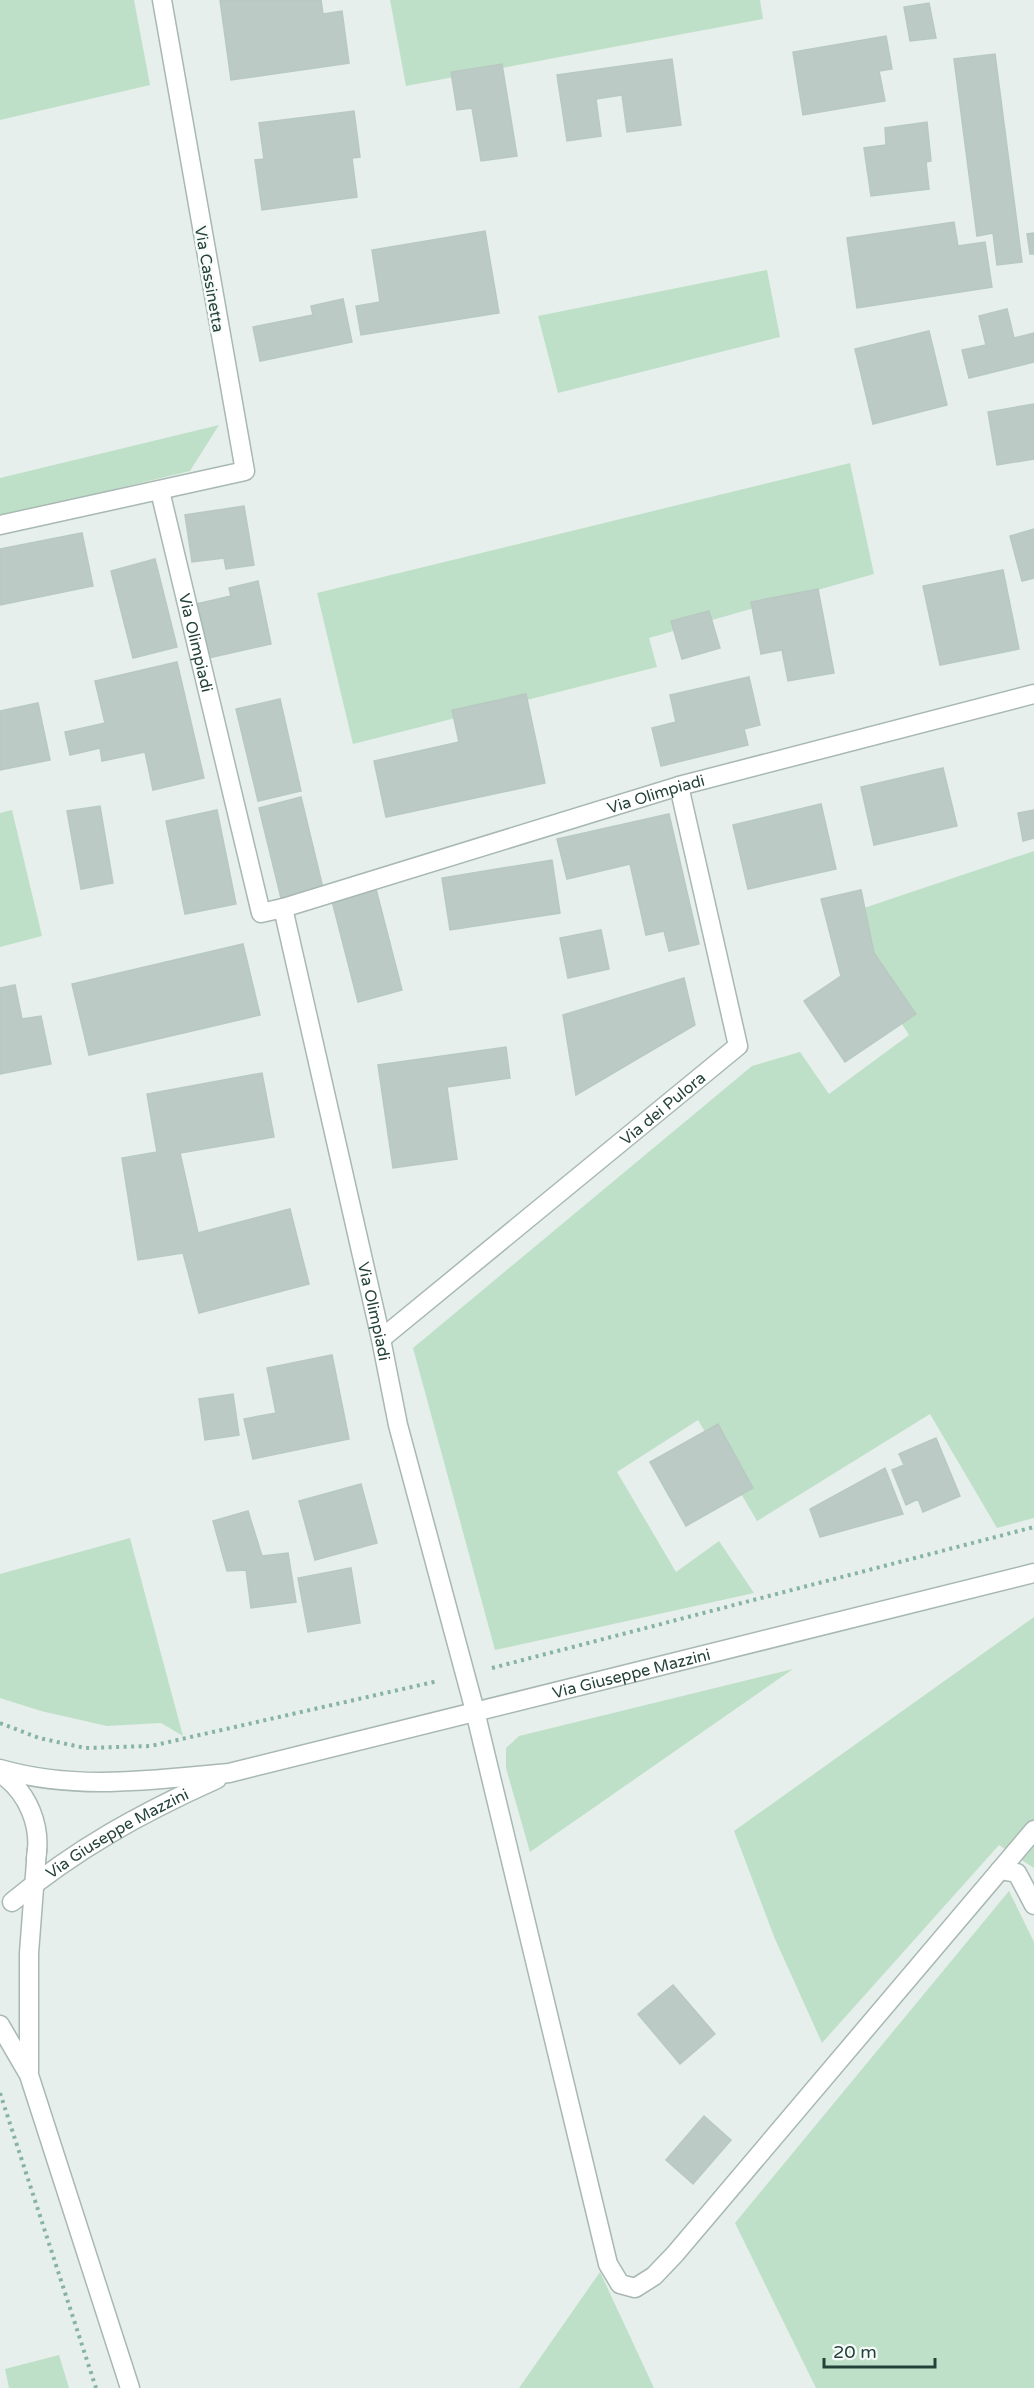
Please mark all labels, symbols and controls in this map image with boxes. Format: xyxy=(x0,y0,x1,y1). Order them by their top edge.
street label: Via Cassinetta xyxy=(190,224,228,334)
street label: Via Olimpiadi xyxy=(174,592,217,694)
street label: Via Olimpiadi xyxy=(605,771,707,819)
street label: Via dei Pulora xyxy=(616,1068,710,1150)
street label: Via Olimpiadi xyxy=(353,1260,394,1363)
street label: Via Giuseppe Mazzini xyxy=(550,1645,713,1703)
street label: Via Giuseppe Mazzini xyxy=(42,1785,192,1883)
scale bar xyxy=(824,2331,935,2369)
text: 20 m xyxy=(833,2341,877,2363)

